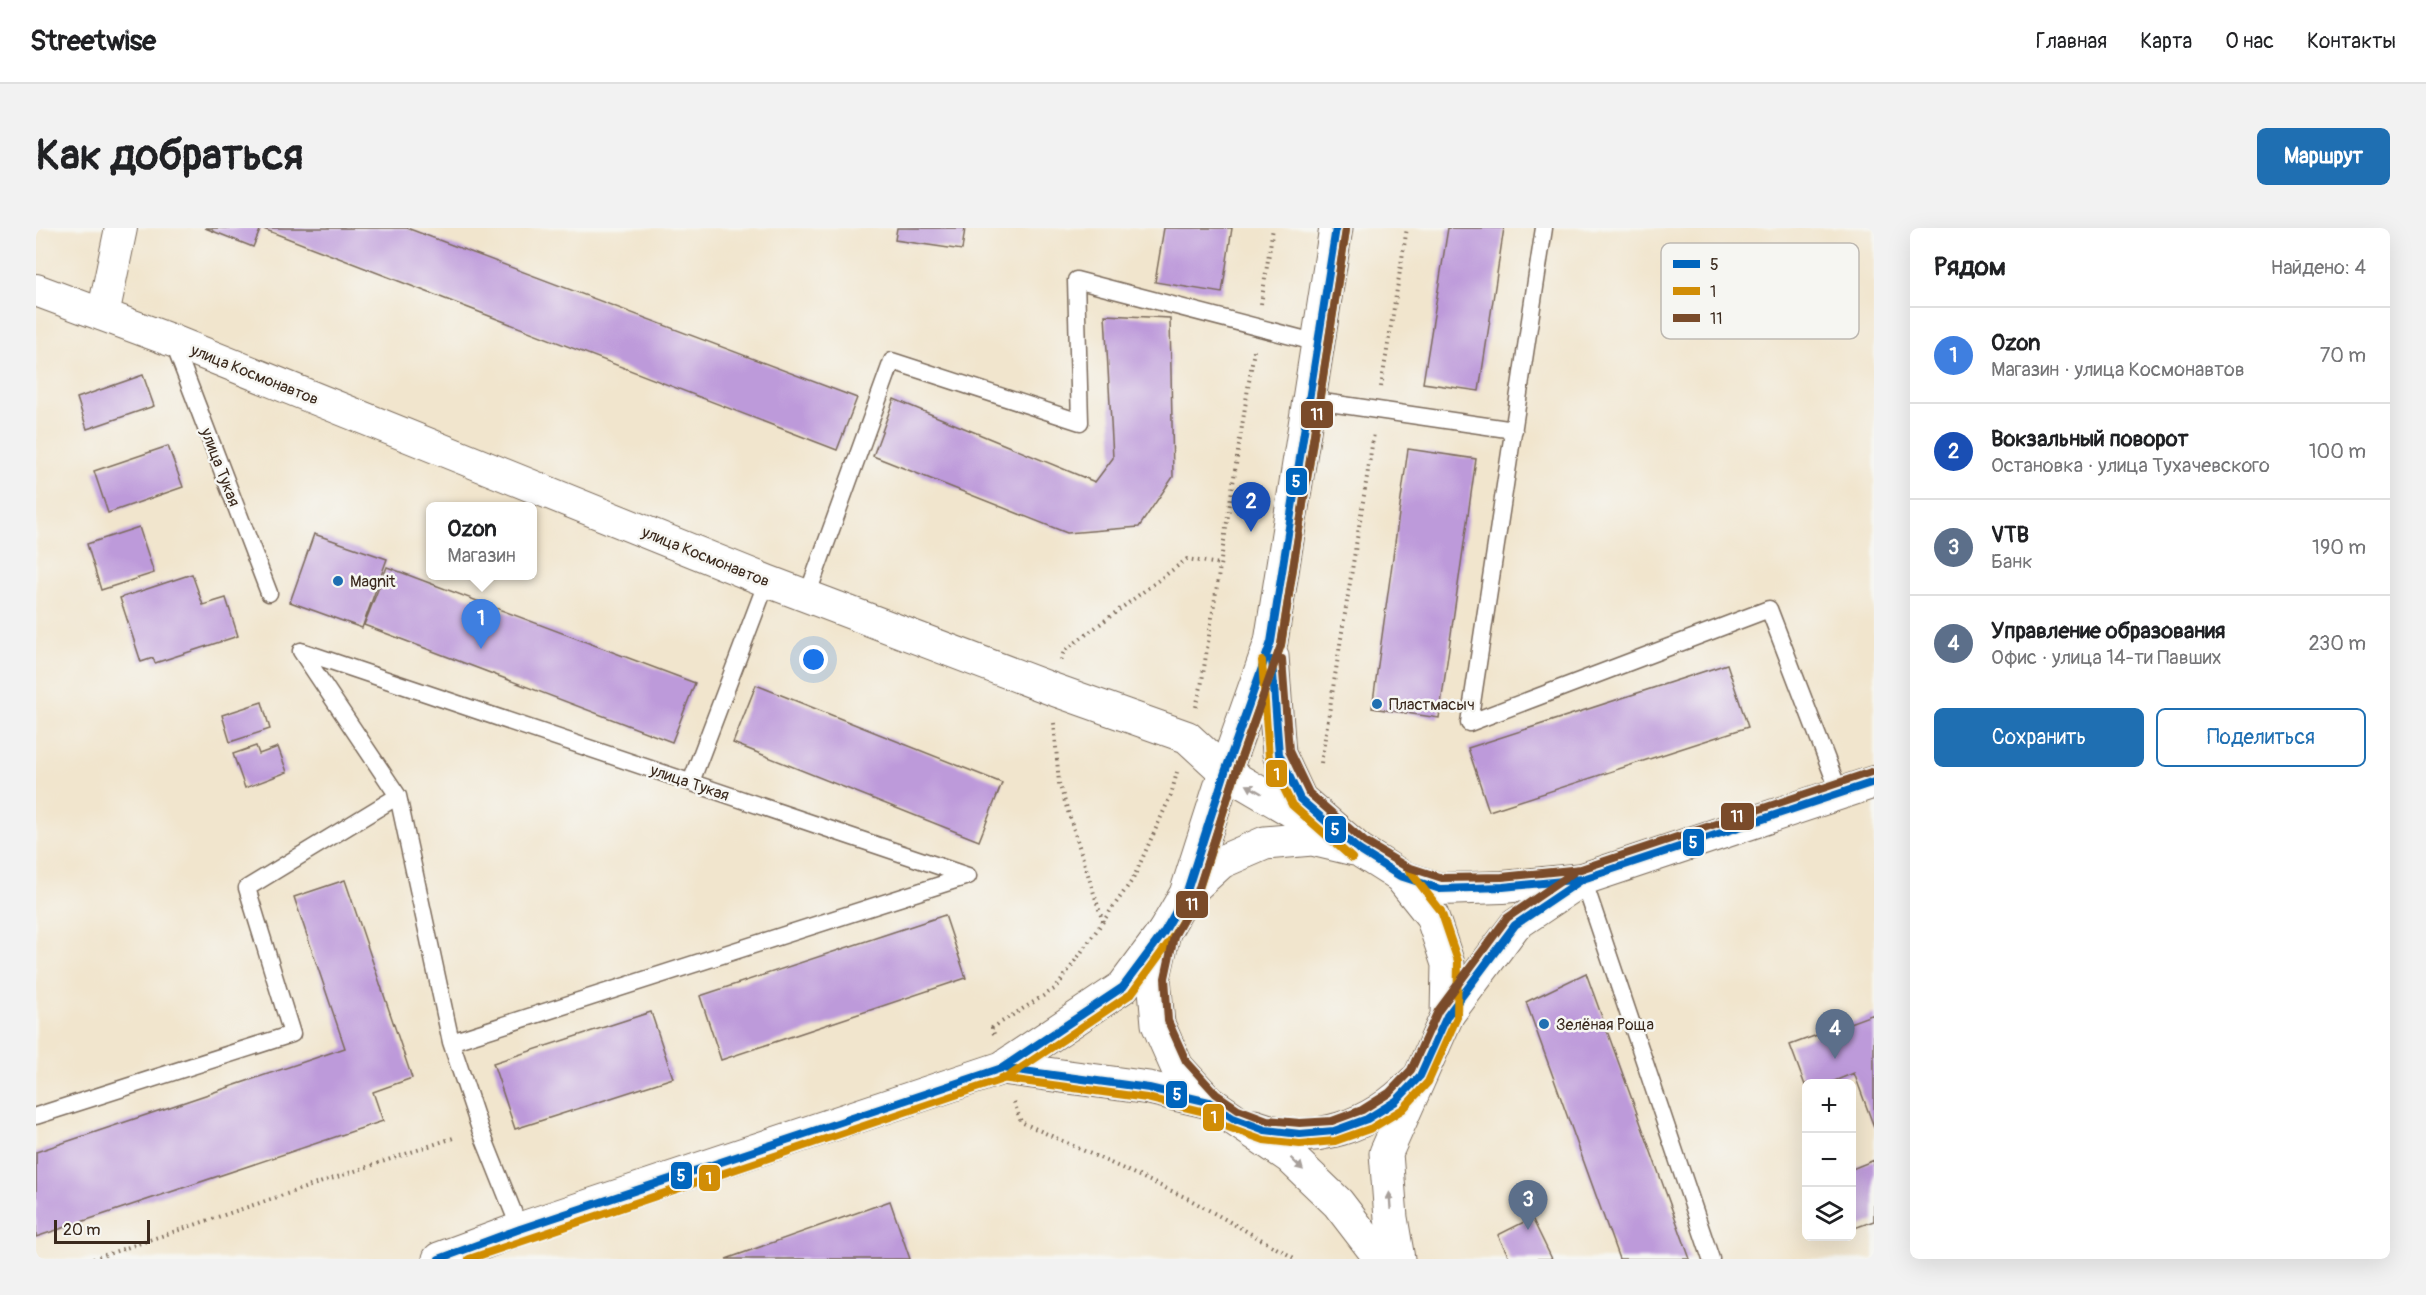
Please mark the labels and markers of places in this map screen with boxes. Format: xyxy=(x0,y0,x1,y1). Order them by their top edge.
pin: 2 xyxy=(1232,482,1270,532)
place label: Magnit xyxy=(350,572,396,592)
marker: Magnit xyxy=(331,574,345,588)
pin: 1 xyxy=(462,600,500,649)
place label: Пластмасыч xyxy=(1389,695,1475,715)
marker: Пластмасыч xyxy=(1370,697,1384,711)
pin: 4 xyxy=(1816,1010,1854,1059)
place label: Зелёная Роща xyxy=(1556,1015,1654,1035)
marker: Зелёная Роща xyxy=(1537,1017,1551,1031)
pin: 3 xyxy=(1508,1180,1548,1230)

